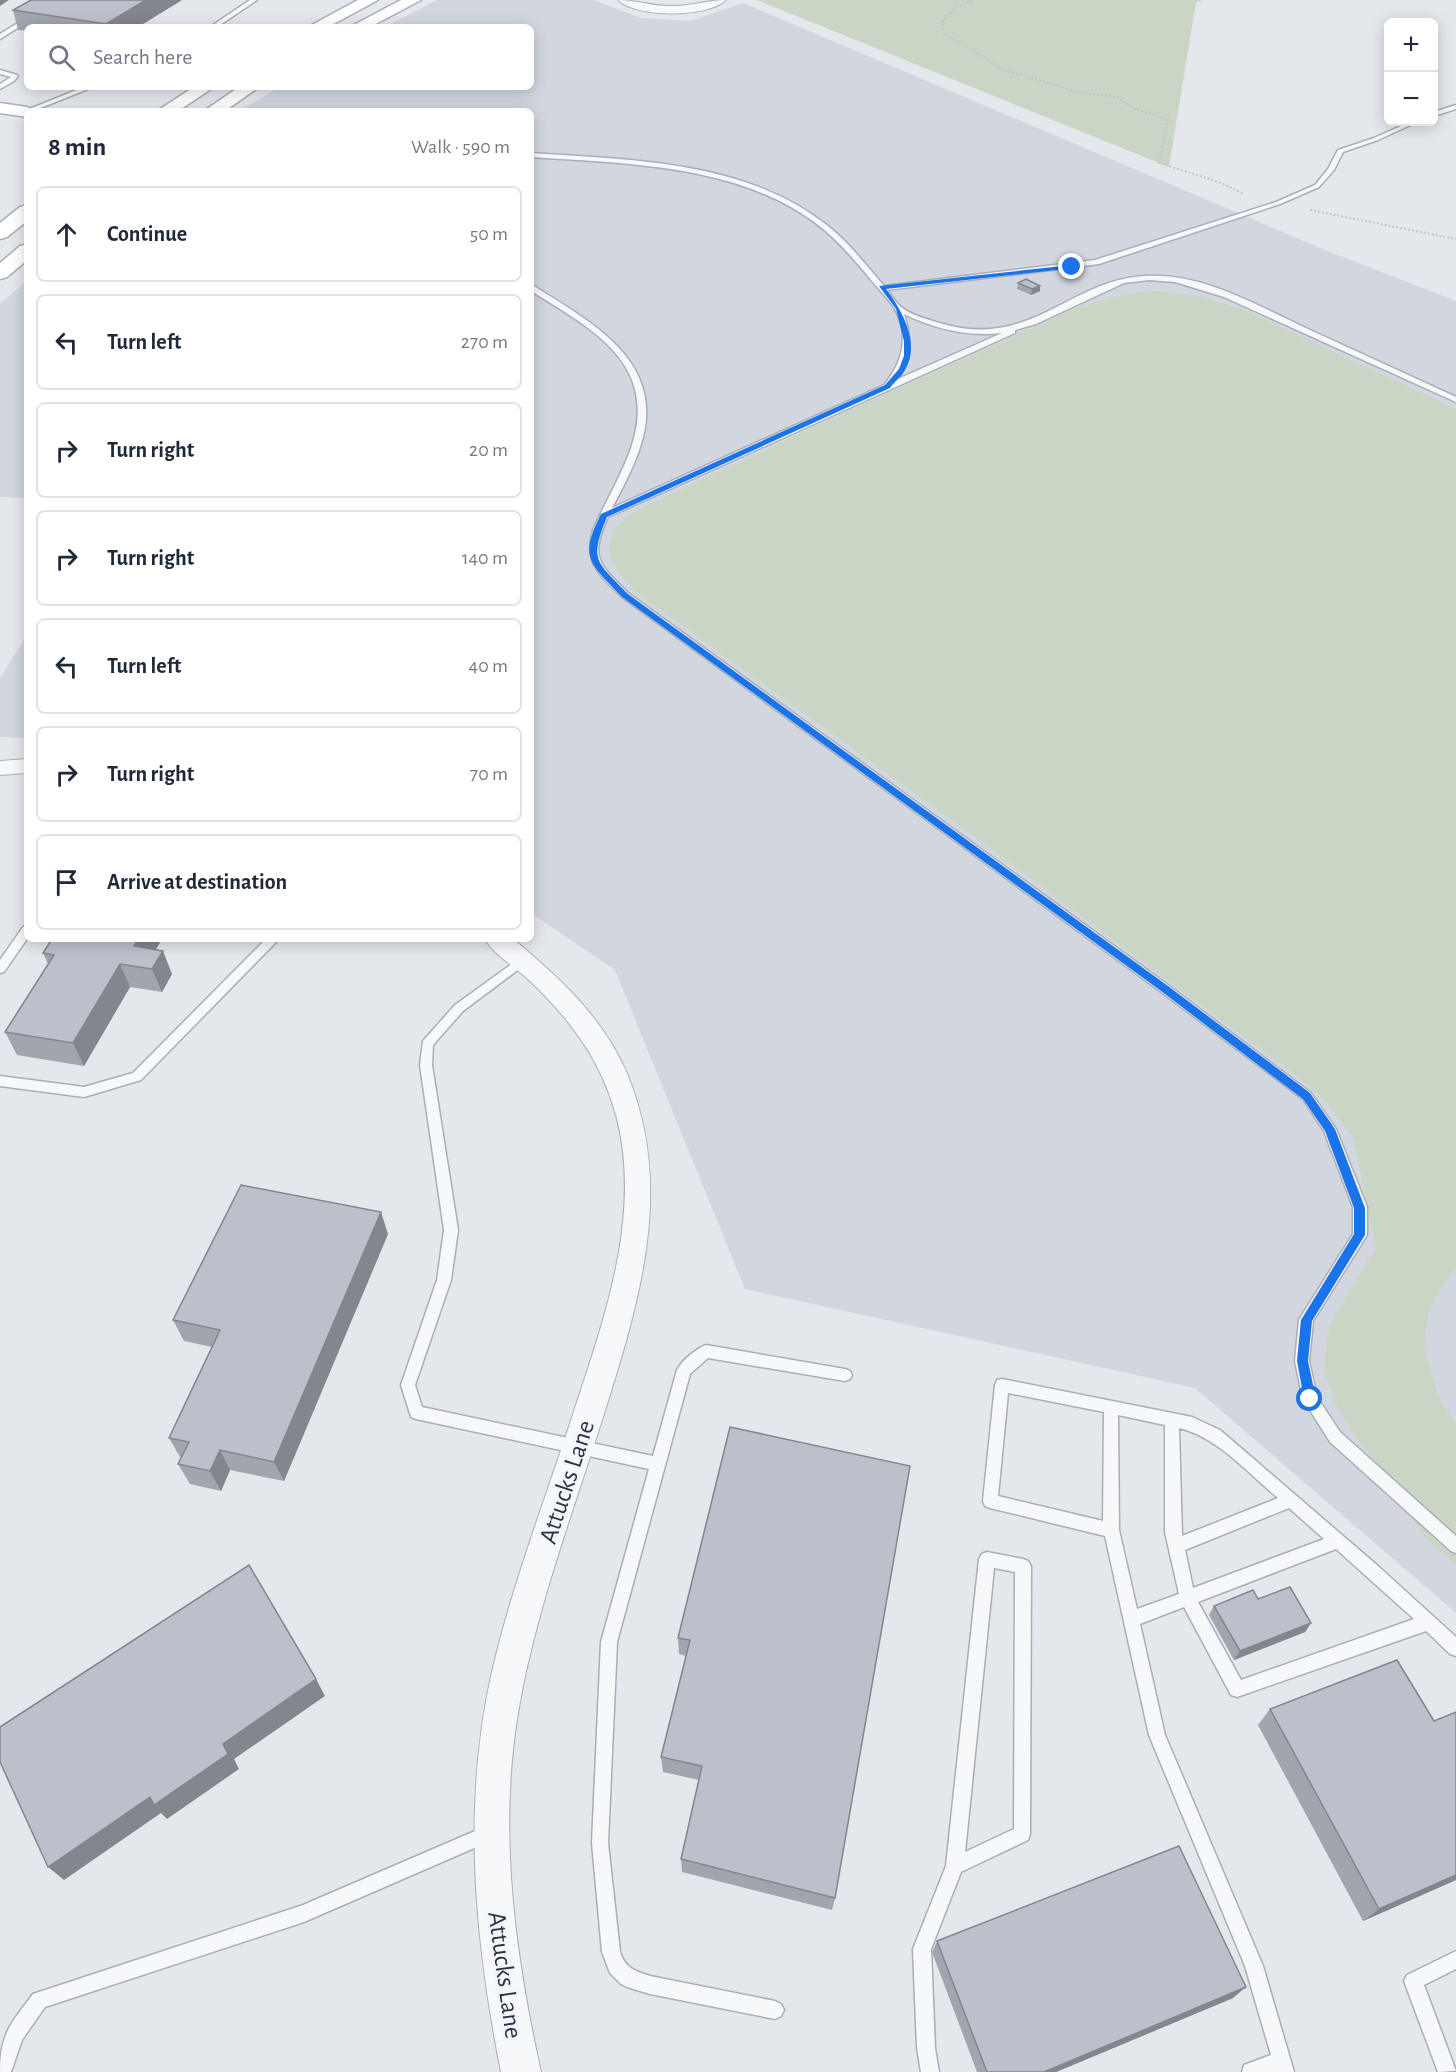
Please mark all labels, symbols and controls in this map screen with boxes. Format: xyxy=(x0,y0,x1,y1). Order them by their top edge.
map controls xyxy=(1384,18,1438,126)
button: + xyxy=(1384,18,1438,72)
search box xyxy=(24,24,534,90)
icon: search xyxy=(45,41,78,74)
text: Search here xyxy=(93,46,192,68)
button: − xyxy=(1384,72,1438,126)
text: 8 min xyxy=(48,134,106,160)
text: Walk · 590 m xyxy=(411,137,510,157)
icon: ahead xyxy=(50,218,83,251)
text: Continue xyxy=(107,223,187,245)
text: 50 m xyxy=(470,224,508,244)
route end xyxy=(1058,253,1084,279)
icon: left xyxy=(50,326,83,359)
text: Turn left xyxy=(107,331,181,353)
text: 270 m xyxy=(461,332,508,352)
icon: right xyxy=(50,434,83,467)
text: Turn right xyxy=(107,439,194,461)
text: 20 m xyxy=(469,440,508,460)
icon: right xyxy=(50,542,83,575)
text: Turn right xyxy=(107,547,194,569)
text: 140 m xyxy=(462,548,508,568)
icon: left xyxy=(50,650,83,683)
text: Turn left xyxy=(107,655,181,677)
text: 40 m xyxy=(469,656,508,676)
icon: right xyxy=(50,758,83,791)
text: Turn right xyxy=(107,763,194,785)
text: 70 m xyxy=(470,764,508,784)
icon: arrive xyxy=(50,866,83,899)
text: Arrive at destination xyxy=(107,871,287,893)
route start xyxy=(1296,1385,1322,1411)
street label: Attucks Lane xyxy=(535,1417,599,1547)
street label: Attucks Lane xyxy=(483,1910,527,2040)

